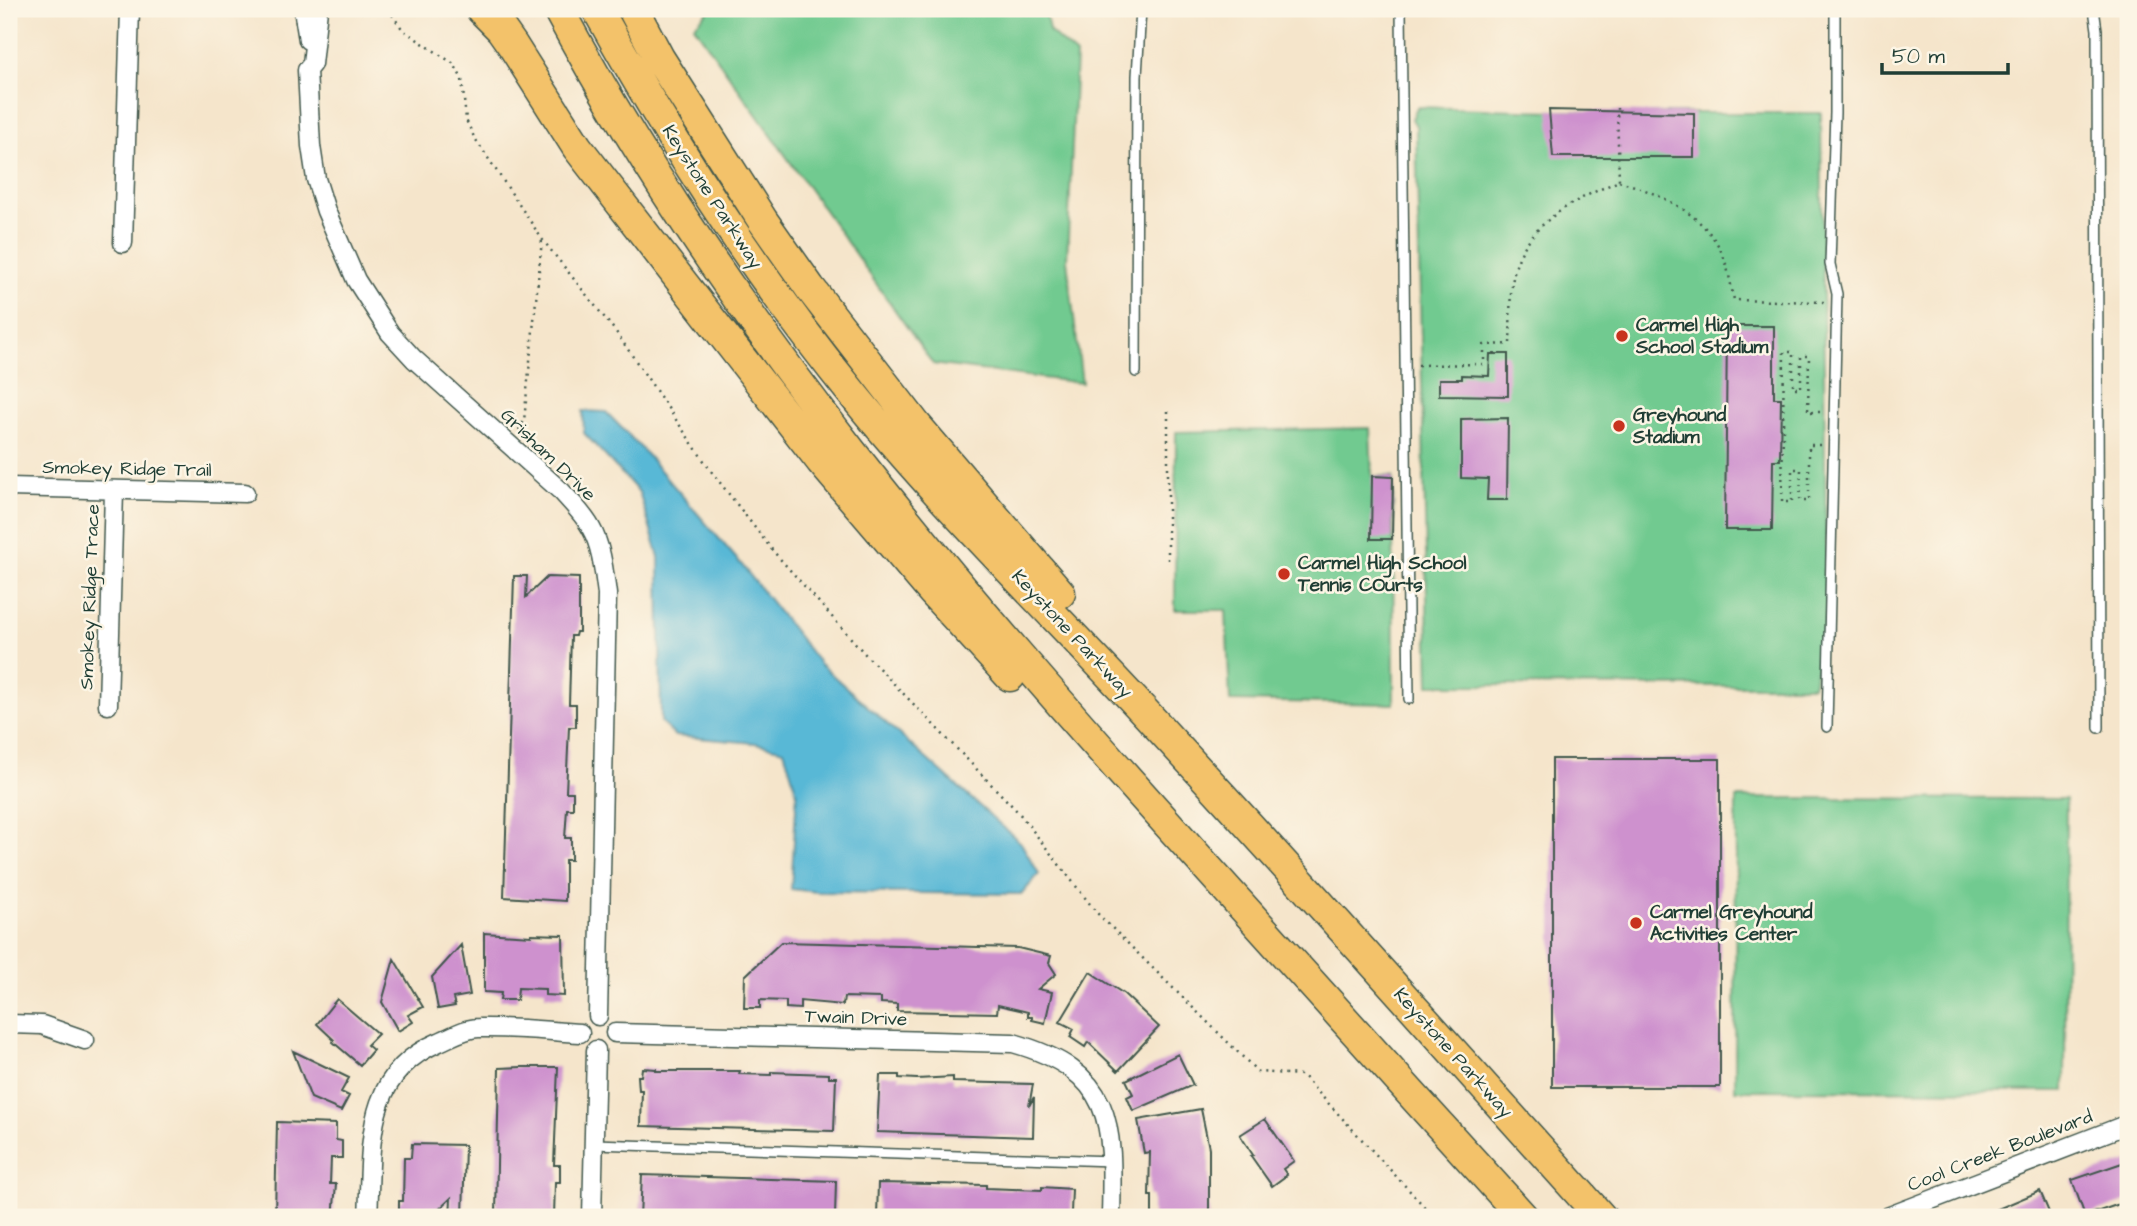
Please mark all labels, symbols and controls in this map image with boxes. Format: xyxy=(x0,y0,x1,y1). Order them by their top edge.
scale bar xyxy=(1882,32,2008,76)
text: 50 m xyxy=(1892,42,1946,71)
street label: Keystone Parkway xyxy=(654,120,769,275)
place label: Carmel High School Stadium xyxy=(1635,312,1769,361)
marker: Carmel High School Stadium xyxy=(1614,328,1630,344)
street label: Grisham Drive xyxy=(494,402,602,508)
place label: Greyhound Stadium xyxy=(1632,402,1727,451)
marker: Greyhound Stadium xyxy=(1611,418,1627,434)
street label: Smokey Ridge Trail xyxy=(42,454,212,485)
street label: Smokey Ridge Trace xyxy=(73,504,108,690)
place label: Carmel High School Tennis COurts xyxy=(1297,550,1466,599)
street label: Keystone Parkway xyxy=(1004,564,1139,705)
marker: Carmel High School Tennis COurts xyxy=(1276,566,1292,582)
place label: Carmel Greyhound Activities Center xyxy=(1650,899,1813,948)
marker: Carmel Greyhound Activities Center xyxy=(1628,915,1644,931)
street label: Keystone Parkway xyxy=(1386,982,1519,1125)
street label: Twain Drive xyxy=(804,1003,908,1033)
street label: Cool Creek Boulevard xyxy=(1904,1103,2097,1199)

